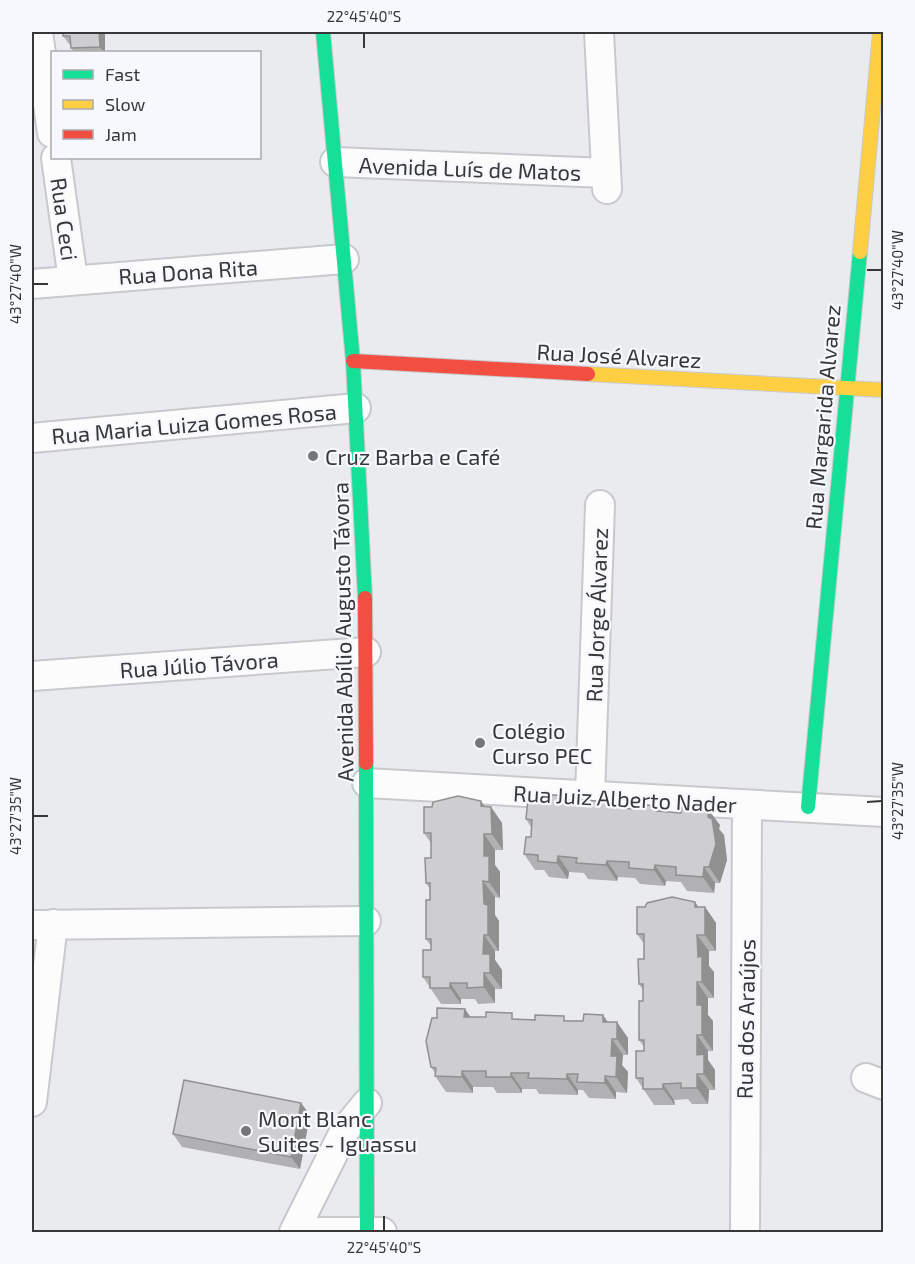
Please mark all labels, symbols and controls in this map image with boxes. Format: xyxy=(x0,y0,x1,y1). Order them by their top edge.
text: 22°45'40"S xyxy=(327,7,401,25)
legend xyxy=(51,51,261,159)
text: Fast xyxy=(105,63,140,85)
text: Slow xyxy=(105,93,146,115)
text: Jam xyxy=(105,123,137,145)
street label: Avenida Luís de Matos xyxy=(358,151,582,185)
street label: Rua Ceci xyxy=(46,176,84,262)
text: 43°27'40"W xyxy=(888,230,906,310)
text: 43°27'40"W xyxy=(6,244,24,324)
street label: Rua Dona Rita xyxy=(118,253,258,289)
street label: Rua Margarida Alvarez xyxy=(799,303,845,531)
street label: Rua José Alvarez xyxy=(536,338,702,372)
street label: Rua Maria Luiza Gomes Rosa xyxy=(50,398,338,448)
place label: Cruz Barba e Café xyxy=(325,443,500,469)
marker: Cruz Barba e Café xyxy=(306,449,320,463)
street label: Avenida Abílio Augusto Távora xyxy=(326,482,358,782)
street label: Rua Jorge Álvarez xyxy=(580,527,612,703)
street label: Rua Júlio Távora xyxy=(119,645,279,683)
place label: Colégio Curso PEC xyxy=(492,717,592,768)
marker: Colégio Curso PEC xyxy=(473,736,487,750)
text: 43°27'35"W xyxy=(888,762,906,840)
text: 43°27'35"W xyxy=(6,777,24,855)
street label: Rua Juiz Alberto Nader xyxy=(513,779,738,817)
street label: Rua dos Araújos xyxy=(731,939,760,1099)
place label: Mont Blanc Suites - Iguassu xyxy=(258,1105,417,1156)
marker: Mont Blanc Suites - Iguassu xyxy=(239,1124,253,1138)
text: 22°45'40"S xyxy=(347,1238,421,1256)

